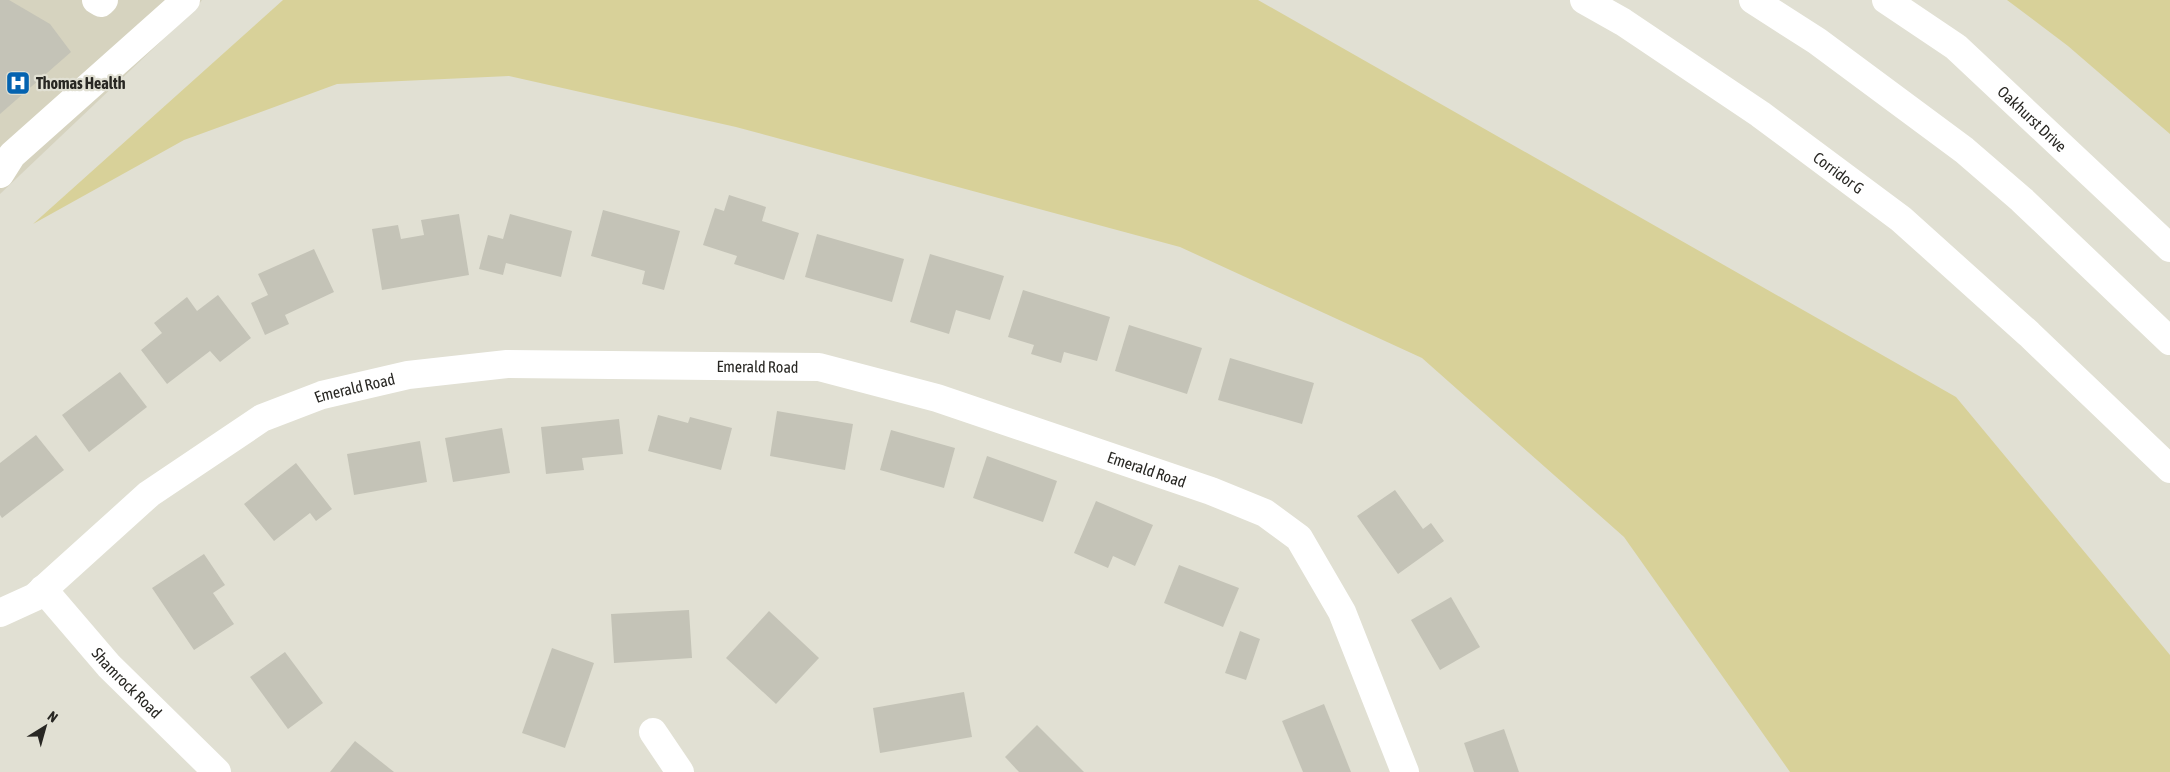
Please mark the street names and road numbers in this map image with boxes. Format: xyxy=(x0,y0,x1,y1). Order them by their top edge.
street label: Oakhurst Drive xyxy=(1994,82,2070,155)
street label: Corridor G xyxy=(1810,148,1868,197)
street label: Emerald Road xyxy=(716,357,799,376)
street label: Emerald Road xyxy=(312,369,397,406)
street label: Emerald Road xyxy=(1105,448,1188,491)
street label: Shamrock Road xyxy=(88,644,166,722)

